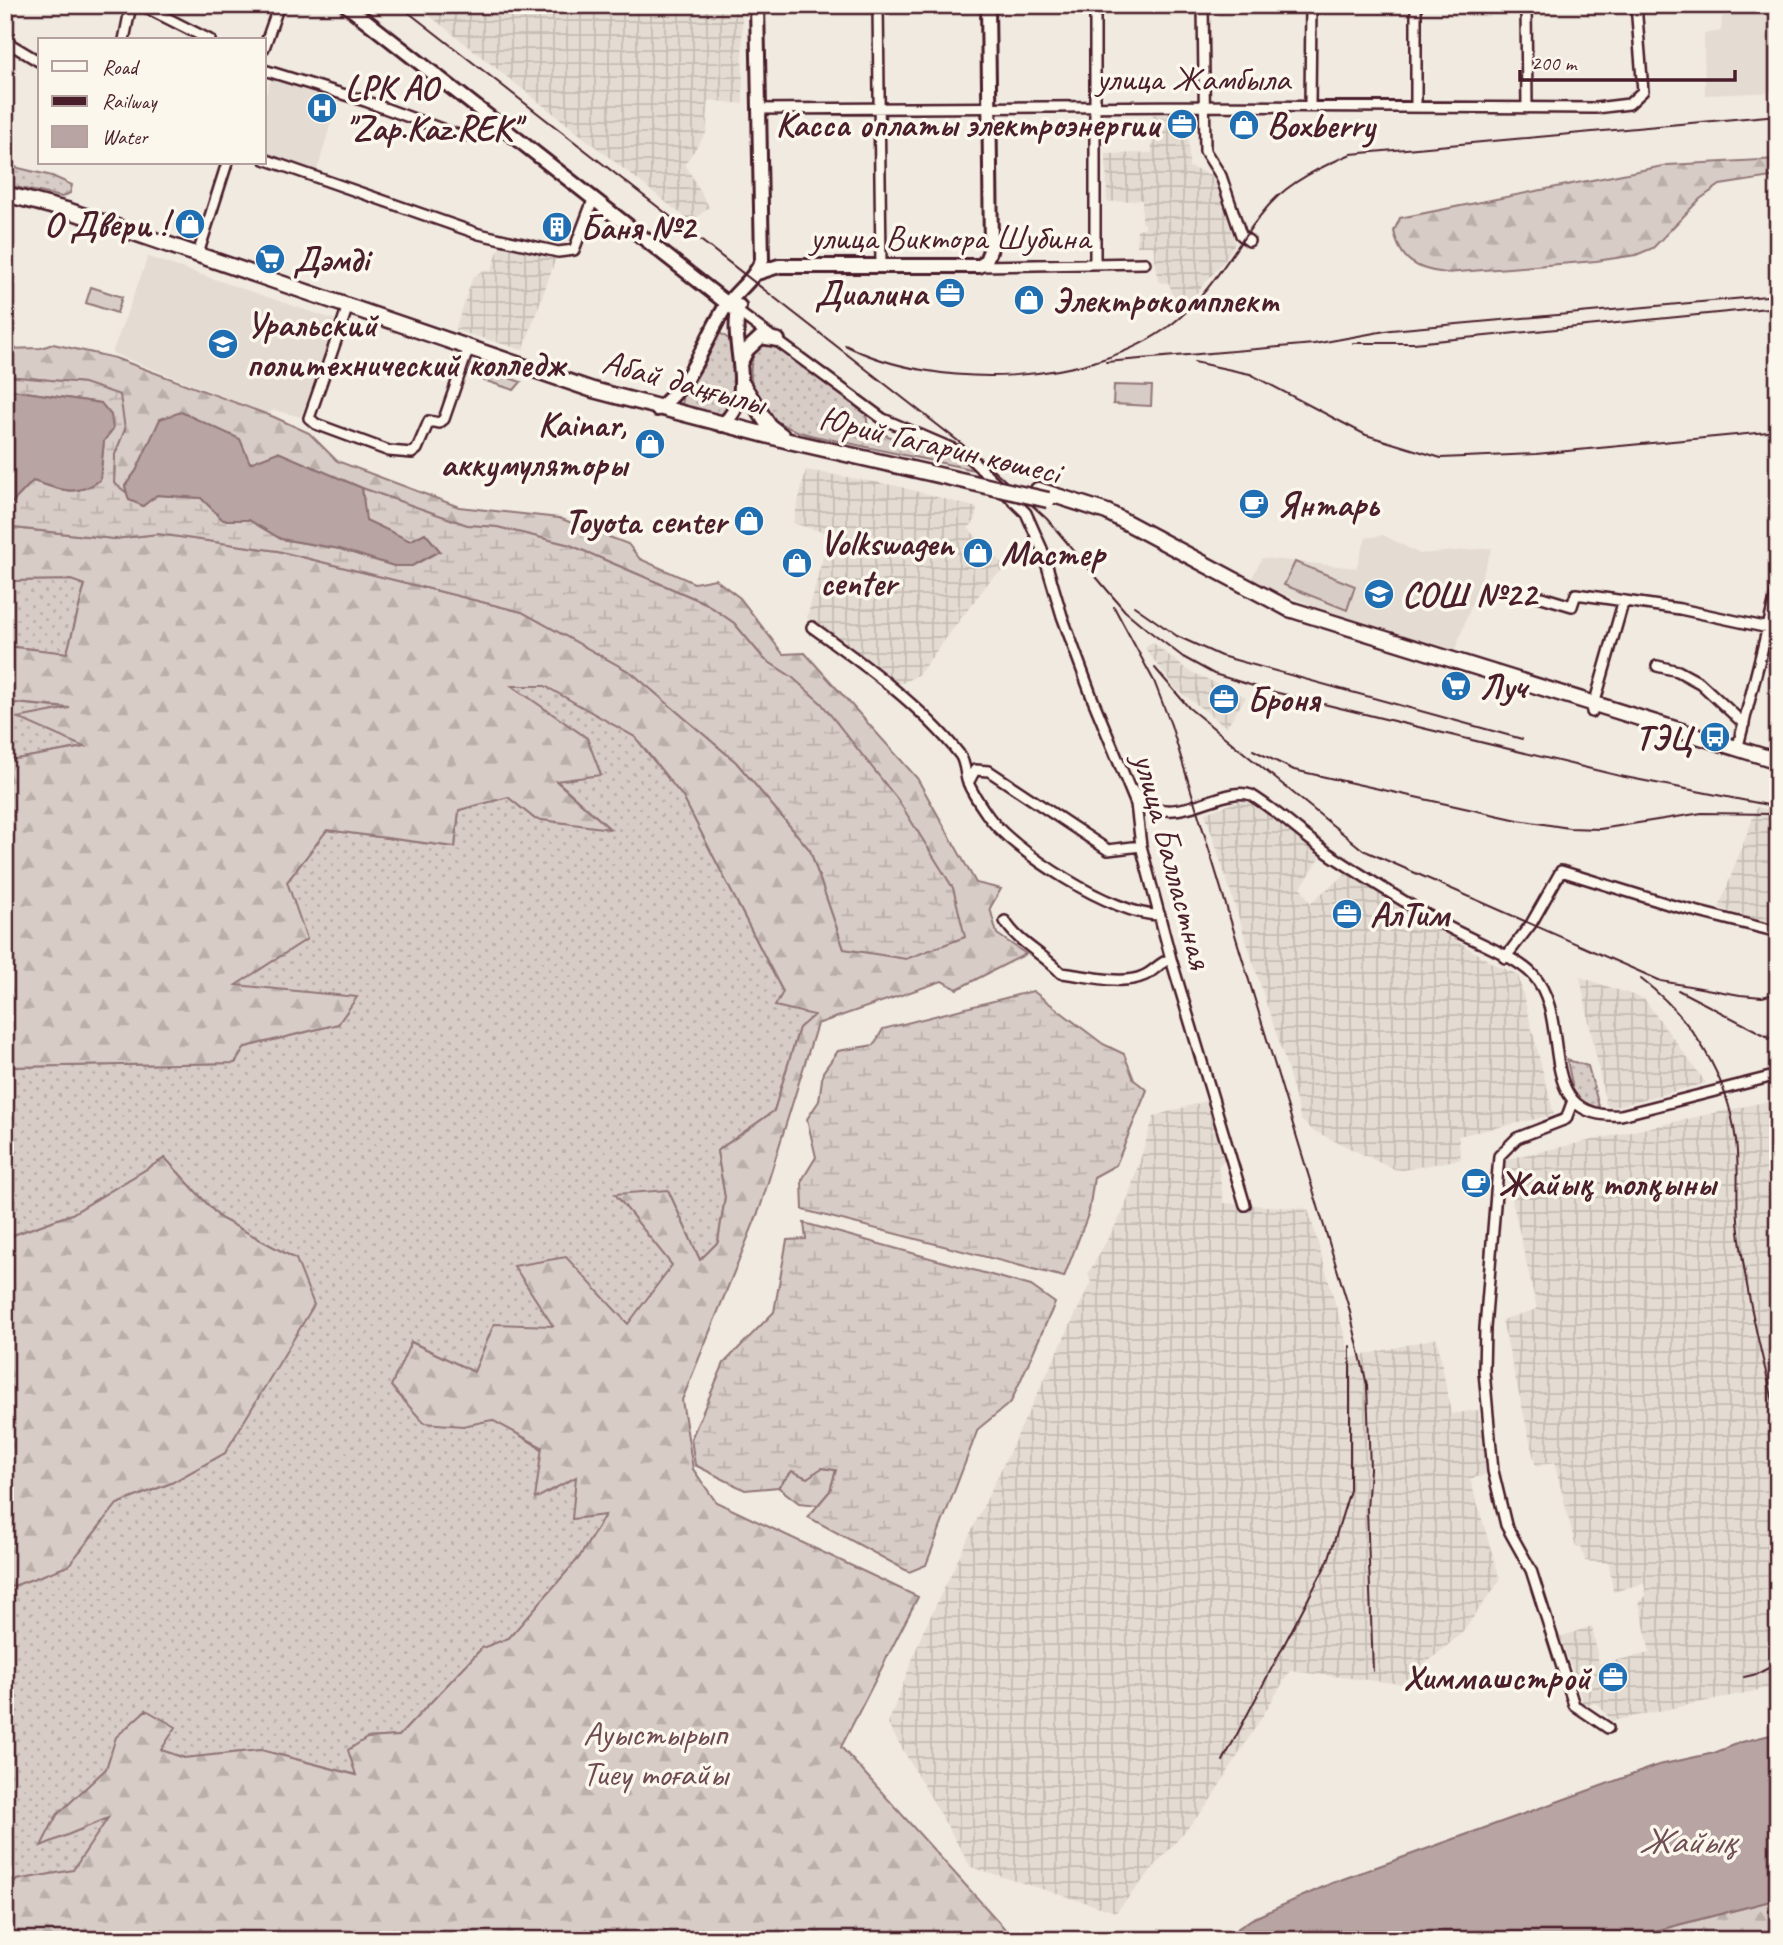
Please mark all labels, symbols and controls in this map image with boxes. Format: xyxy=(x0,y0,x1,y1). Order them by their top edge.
legend xyxy=(38,38,266,164)
scale bar xyxy=(1520,38,1736,82)
text: 200 m xyxy=(1531,50,1578,76)
text: Road xyxy=(102,54,141,80)
street label: улица Жамбыла xyxy=(1094,56,1293,101)
place label: LPK AO "Zap.Kaz.REK" xyxy=(345,66,527,151)
text: Railway xyxy=(102,88,158,114)
hospital icon: LPK AO "Zap.Kaz.REK" xyxy=(305,91,339,125)
place label: Касса оплаты электроэнергии xyxy=(776,102,1162,147)
place label: Boxberry xyxy=(1267,103,1377,148)
office icon: Касса оплаты электроэнергии xyxy=(1165,107,1199,141)
shop icon: Boxberry xyxy=(1227,108,1261,142)
text: Water xyxy=(102,124,149,150)
place label: О Двери ! xyxy=(44,202,175,247)
place label: Баня №2 xyxy=(580,205,698,250)
shop icon: О Двери ! xyxy=(173,207,207,241)
building icon: Баня №2 xyxy=(540,210,574,244)
street label: улица Виктора Шубина xyxy=(808,215,1093,260)
place label: Дəмді xyxy=(293,237,373,282)
supermarket icon: Дəмді xyxy=(253,242,287,276)
place label: Диалина xyxy=(815,271,930,316)
office icon: Диалина xyxy=(933,276,967,310)
place label: Электрокомплект xyxy=(1052,278,1280,323)
shop icon: Электрокомплект xyxy=(1012,283,1046,317)
place label: Уральский политехнический колледж xyxy=(246,302,568,387)
school or university icon: Уральский политехнический колледж xyxy=(206,327,240,361)
street label: Абай даңғылы xyxy=(598,339,773,426)
street label: Юрий Гагарин көшесі xyxy=(815,395,1069,496)
place label: Kainar, аккумуляторы xyxy=(440,402,630,487)
shop icon: Kainar, аккумуляторы xyxy=(633,427,667,461)
place label: Янтарь xyxy=(1277,482,1380,527)
cafe icon: Янтарь xyxy=(1237,487,1271,521)
place label: Toyota center xyxy=(564,499,729,544)
shop icon: Toyota center xyxy=(732,504,766,538)
place label: Volkswagen center xyxy=(820,521,955,606)
place label: Мастер xyxy=(1001,531,1107,576)
shop icon: Мастер xyxy=(961,536,995,570)
shop icon: Volkswagen center xyxy=(780,546,814,580)
place label: СОШ №22 xyxy=(1402,572,1539,617)
school or university icon: СОШ №22 xyxy=(1362,577,1396,611)
place label: Луч xyxy=(1479,664,1530,709)
supermarket icon: Луч xyxy=(1439,669,1473,703)
place label: Броня xyxy=(1247,677,1322,722)
office icon: Броня xyxy=(1207,682,1241,716)
place label: ТЭЦ xyxy=(1635,715,1696,760)
bus stop icon: ТЭЦ xyxy=(1698,720,1732,754)
street label: улица Балластная xyxy=(1122,747,1224,975)
place label: АлТим xyxy=(1370,892,1452,937)
office icon: АлТим xyxy=(1330,897,1364,931)
place label: Жайық толқыны xyxy=(1499,1161,1718,1206)
cafe icon: Жайық толқыны xyxy=(1459,1166,1493,1200)
place label: Химмашстрой xyxy=(1403,1655,1592,1700)
office icon: Химмашстрой xyxy=(1596,1660,1630,1694)
park label: Ауыстырып Тиеу тоғайы xyxy=(582,1711,730,1796)
water label: Жайық xyxy=(1639,1817,1740,1864)

